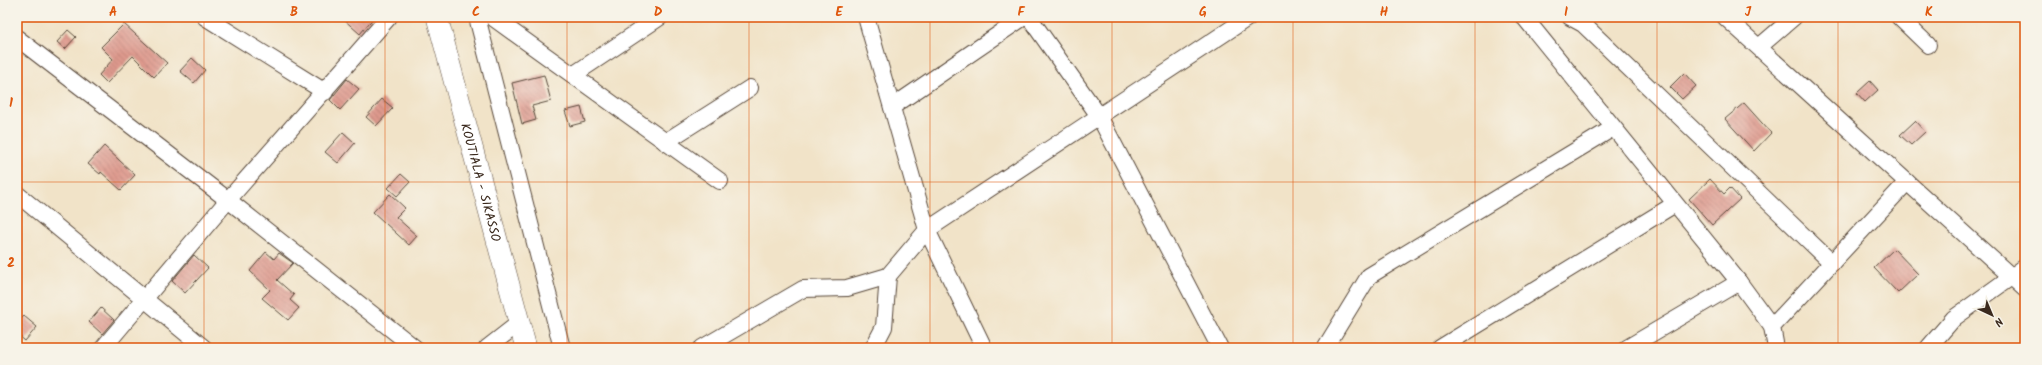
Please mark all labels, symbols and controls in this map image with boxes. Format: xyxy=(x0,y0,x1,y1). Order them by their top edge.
text: A xyxy=(109,2,117,23)
text: B xyxy=(290,2,298,23)
text: C xyxy=(472,2,480,23)
text: D xyxy=(654,2,663,23)
text: E xyxy=(835,2,843,23)
text: F xyxy=(1017,2,1025,23)
text: G xyxy=(1199,2,1207,23)
text: H xyxy=(1380,2,1389,23)
text: I xyxy=(1564,2,1568,23)
text: J xyxy=(1745,2,1752,23)
text: K xyxy=(1925,2,1933,23)
text: 1 xyxy=(9,93,13,114)
street label: KOUTIALA - SIKASSO xyxy=(454,121,506,244)
text: 2 xyxy=(7,253,15,274)
north arrow xyxy=(1972,295,2012,335)
text: N xyxy=(1989,313,2007,330)

